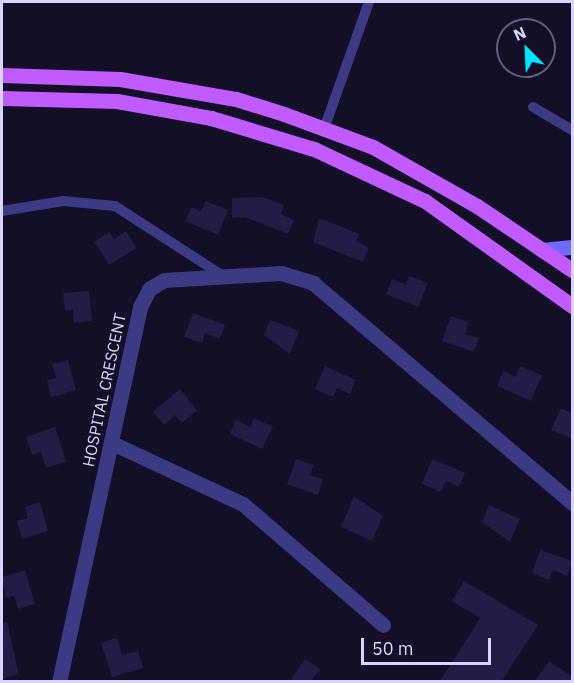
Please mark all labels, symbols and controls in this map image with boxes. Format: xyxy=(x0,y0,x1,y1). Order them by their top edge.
north arrow xyxy=(496,18,556,78)
text: N xyxy=(510,22,529,45)
street label: HOSPITAL CRESCENT xyxy=(78,311,130,469)
scale bar xyxy=(364,626,494,664)
text: 50 m xyxy=(372,637,414,660)

